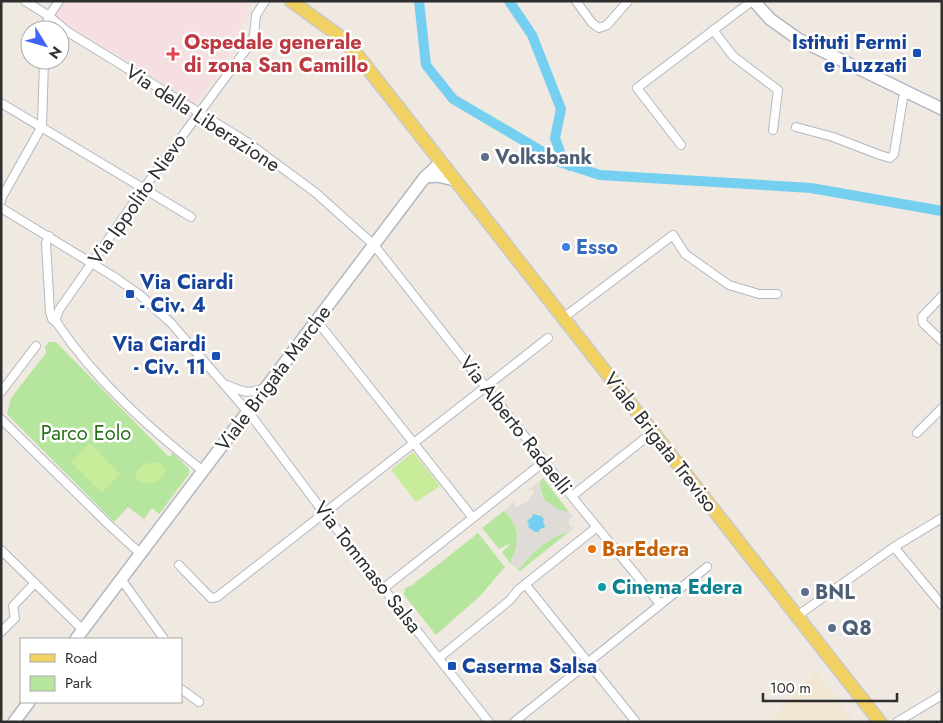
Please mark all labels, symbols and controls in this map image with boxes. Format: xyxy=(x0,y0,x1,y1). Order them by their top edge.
north arrow xyxy=(20,20,70,70)
place label: Ospedale generale di zona San Camillo xyxy=(184,28,368,80)
place label: Istituti Fermi e Luzzati xyxy=(792,28,907,80)
text: N xyxy=(44,42,67,63)
marker: Ospedale generale di zona San Camillo xyxy=(166,47,180,61)
marker: Istituti Fermi e Luzzati xyxy=(911,47,923,59)
street label: Via della Liberazione xyxy=(120,58,286,179)
street label: Via Ippolito Nievo xyxy=(81,128,194,271)
place label: Volksbank xyxy=(494,143,593,172)
marker: Volksbank xyxy=(479,151,491,163)
place label: Esso xyxy=(576,233,618,262)
marker: Esso xyxy=(560,241,572,253)
place label: Via Ciardi - Civ. 4 xyxy=(139,268,233,320)
marker: Via Ciardi - Civ. 4 xyxy=(124,288,136,300)
street label: Viale Brigata Marche xyxy=(209,299,338,457)
place label: Via Ciardi - Civ. 11 xyxy=(112,330,206,382)
marker: Via Ciardi - Civ. 11 xyxy=(210,350,222,362)
street label: Via Alberto Radaelli xyxy=(452,350,579,501)
street label: Viale Brigata Treviso xyxy=(597,366,725,519)
park label: Parco Eolo xyxy=(41,419,131,448)
street label: Via Tommaso Salsa xyxy=(307,495,429,640)
place label: BarEdera xyxy=(602,535,689,564)
marker: BarEdera xyxy=(586,543,598,555)
place label: Cinema Edera xyxy=(612,573,743,602)
place label: BNL xyxy=(815,578,855,607)
marker: Cinema Edera xyxy=(596,581,608,593)
marker: BNL xyxy=(799,586,811,598)
place label: Q8 xyxy=(842,614,872,643)
marker: Q8 xyxy=(826,622,838,634)
legend xyxy=(20,638,182,703)
text: Road xyxy=(65,647,97,669)
place label: Caserma Salsa xyxy=(462,652,597,681)
marker: Caserma Salsa xyxy=(446,660,458,672)
scale bar xyxy=(763,670,897,702)
text: Park xyxy=(65,672,92,694)
text: 100 m xyxy=(770,677,811,699)

